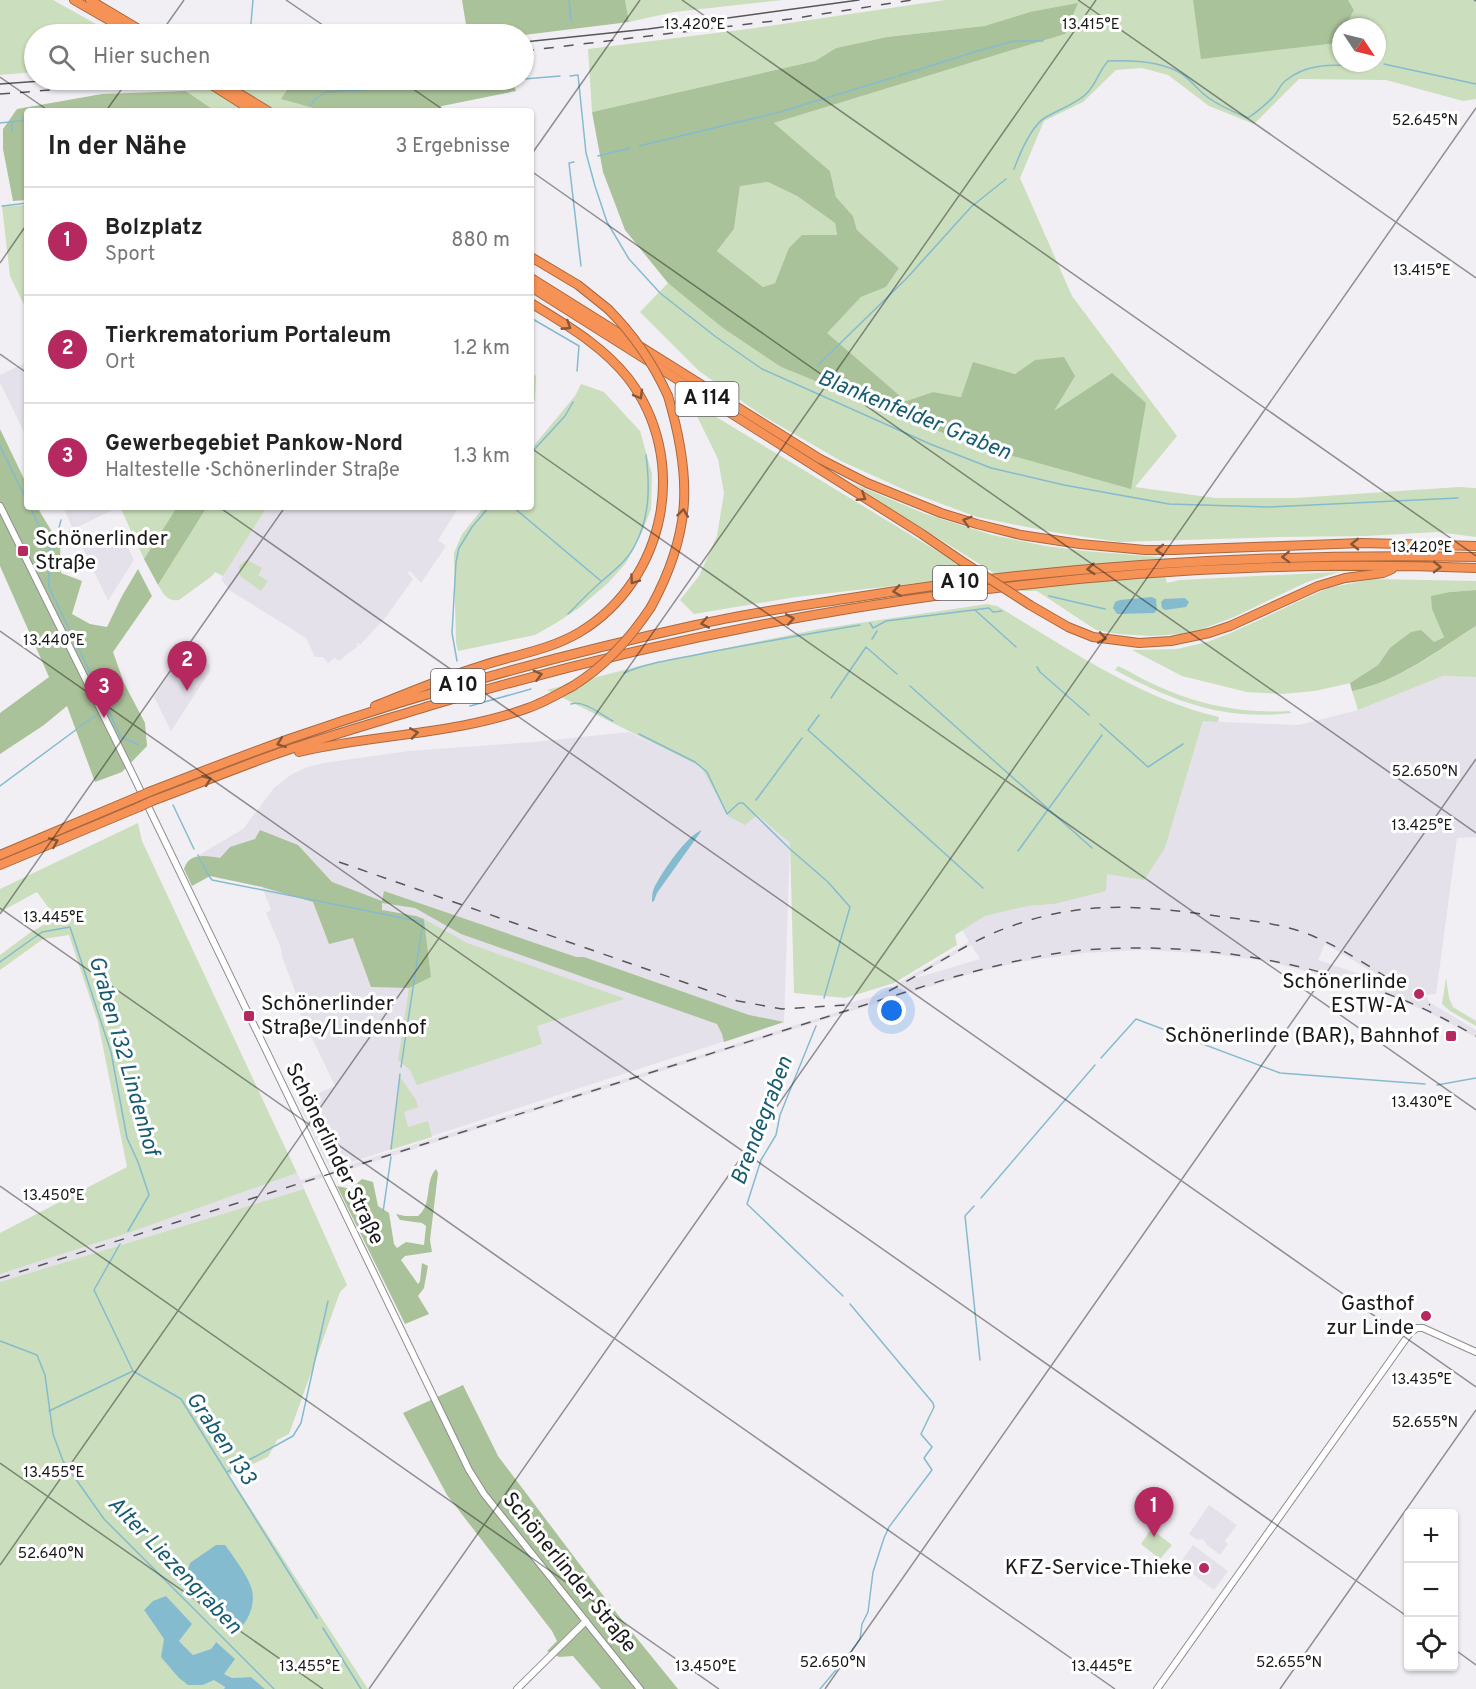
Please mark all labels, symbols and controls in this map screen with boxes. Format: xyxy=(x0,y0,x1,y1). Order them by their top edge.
text: 13.420°E xyxy=(664,16,726,35)
text: 13.415°E xyxy=(1062,16,1120,35)
north arrow xyxy=(1332,18,1386,72)
search box xyxy=(24,24,534,90)
icon: search xyxy=(45,41,78,74)
text: Hier suchen xyxy=(93,44,210,71)
text: 52.645°N xyxy=(1392,112,1458,131)
text: In der Nähe xyxy=(48,131,187,164)
text: 3 Ergebnisse xyxy=(395,134,510,160)
text: Bolzplatz xyxy=(105,215,203,242)
text: 1 xyxy=(64,228,72,254)
text: 880 m xyxy=(451,228,510,254)
text: Sport xyxy=(105,242,155,268)
text: 13.415°E xyxy=(1393,262,1451,281)
one-way arrow xyxy=(561,318,571,330)
text: Tierkrematorium Portaleum xyxy=(105,323,391,350)
text: 2 xyxy=(61,336,74,362)
text: 1.2 km xyxy=(454,336,510,362)
text: Ort xyxy=(105,350,135,376)
water label: Blankenfelder Graben xyxy=(813,365,1015,467)
road number: A 114 xyxy=(676,382,738,416)
one-way arrow xyxy=(632,389,643,399)
text: Gewerbegebiet Pankow-Nord xyxy=(105,431,403,458)
text: 3 xyxy=(62,444,74,470)
text: 1.3 km xyxy=(454,444,510,470)
text: Haltestelle · Schönerlinder Straße xyxy=(105,458,400,484)
one-way arrow xyxy=(856,489,867,500)
one-way arrow xyxy=(676,508,689,517)
one-way arrow xyxy=(962,516,973,528)
place label: Schönerlinder Straße xyxy=(35,526,168,577)
one-way arrow xyxy=(1350,537,1359,550)
text: 13.420°E xyxy=(1391,539,1453,558)
marker: Schönerlinder Straße xyxy=(16,544,30,558)
one-way arrow xyxy=(1155,544,1164,556)
one-way arrow xyxy=(1281,551,1290,563)
one-way arrow xyxy=(1433,561,1442,573)
one-way arrow xyxy=(1087,562,1096,575)
road number: A 10 xyxy=(933,566,987,600)
one-way arrow xyxy=(630,573,641,584)
one-way arrow xyxy=(893,584,902,597)
one-way arrow xyxy=(785,613,795,626)
one-way arrow xyxy=(700,616,710,629)
one-way arrow xyxy=(1097,631,1107,644)
text: 13.440°E xyxy=(23,632,85,651)
pin: 2 xyxy=(168,642,207,691)
pin: 3 xyxy=(84,668,124,718)
road number: A 10 xyxy=(431,669,485,703)
one-way arrow xyxy=(533,670,543,683)
one-way arrow xyxy=(409,727,418,739)
one-way arrow xyxy=(276,735,287,748)
text: 52.650°N xyxy=(1392,763,1458,782)
one-way arrow xyxy=(201,775,212,788)
text: 13.425°E xyxy=(1392,817,1452,836)
one-way arrow xyxy=(47,838,58,850)
text: 13.445°E xyxy=(24,909,85,928)
water label: Graben 132 Lindenhof xyxy=(82,953,165,1162)
place label: Schönerlinde ESTW-A xyxy=(1282,969,1407,1020)
marker: Schönerlinde ESTW-A xyxy=(1412,987,1426,1001)
place label: Schönerlinder Straße/Lindenhof xyxy=(261,991,426,1042)
your location xyxy=(877,996,906,1025)
marker: Schönerlinder Straße/Lindenhof xyxy=(242,1009,256,1023)
place label: Schönerlinde (BAR), Bahnhof xyxy=(1165,1023,1439,1050)
marker: Schönerlinde (BAR), Bahnhof xyxy=(1444,1029,1458,1043)
water label: Brendegraben xyxy=(726,1053,800,1189)
street label: Schönerlinder Straße xyxy=(278,1059,390,1249)
text: 13.430°E xyxy=(1392,1094,1452,1113)
text: 13.450°E xyxy=(23,1187,85,1206)
place label: Gasthof zur Linde xyxy=(1326,1291,1414,1342)
marker: Gasthof zur Linde xyxy=(1419,1309,1433,1323)
text: 13.435°E xyxy=(1392,1371,1452,1390)
water label: Graben 133 xyxy=(179,1387,261,1491)
text: 52.655°N xyxy=(1392,1414,1458,1433)
text: 13.455°E xyxy=(24,1464,85,1483)
street label: Schönerlinder Straße xyxy=(496,1487,642,1659)
pin: 1 xyxy=(1134,1488,1174,1537)
water label: Alter Liezengraben xyxy=(101,1491,247,1641)
map controls xyxy=(1404,1509,1458,1671)
button: + xyxy=(1404,1509,1458,1563)
text: 52.640°N xyxy=(18,1545,84,1564)
place label: KFZ-Service-Thieke xyxy=(1005,1555,1192,1582)
marker: KFZ-Service-Thieke xyxy=(1197,1561,1211,1575)
button: − xyxy=(1404,1563,1458,1617)
button: locate xyxy=(1404,1617,1458,1671)
text: 52.650°N xyxy=(800,1654,866,1673)
text: 52.655°N xyxy=(1256,1654,1322,1673)
text: 13.455°E xyxy=(280,1658,341,1677)
text: 13.450°E xyxy=(675,1658,737,1677)
text: 13.445°E xyxy=(1072,1658,1133,1677)

